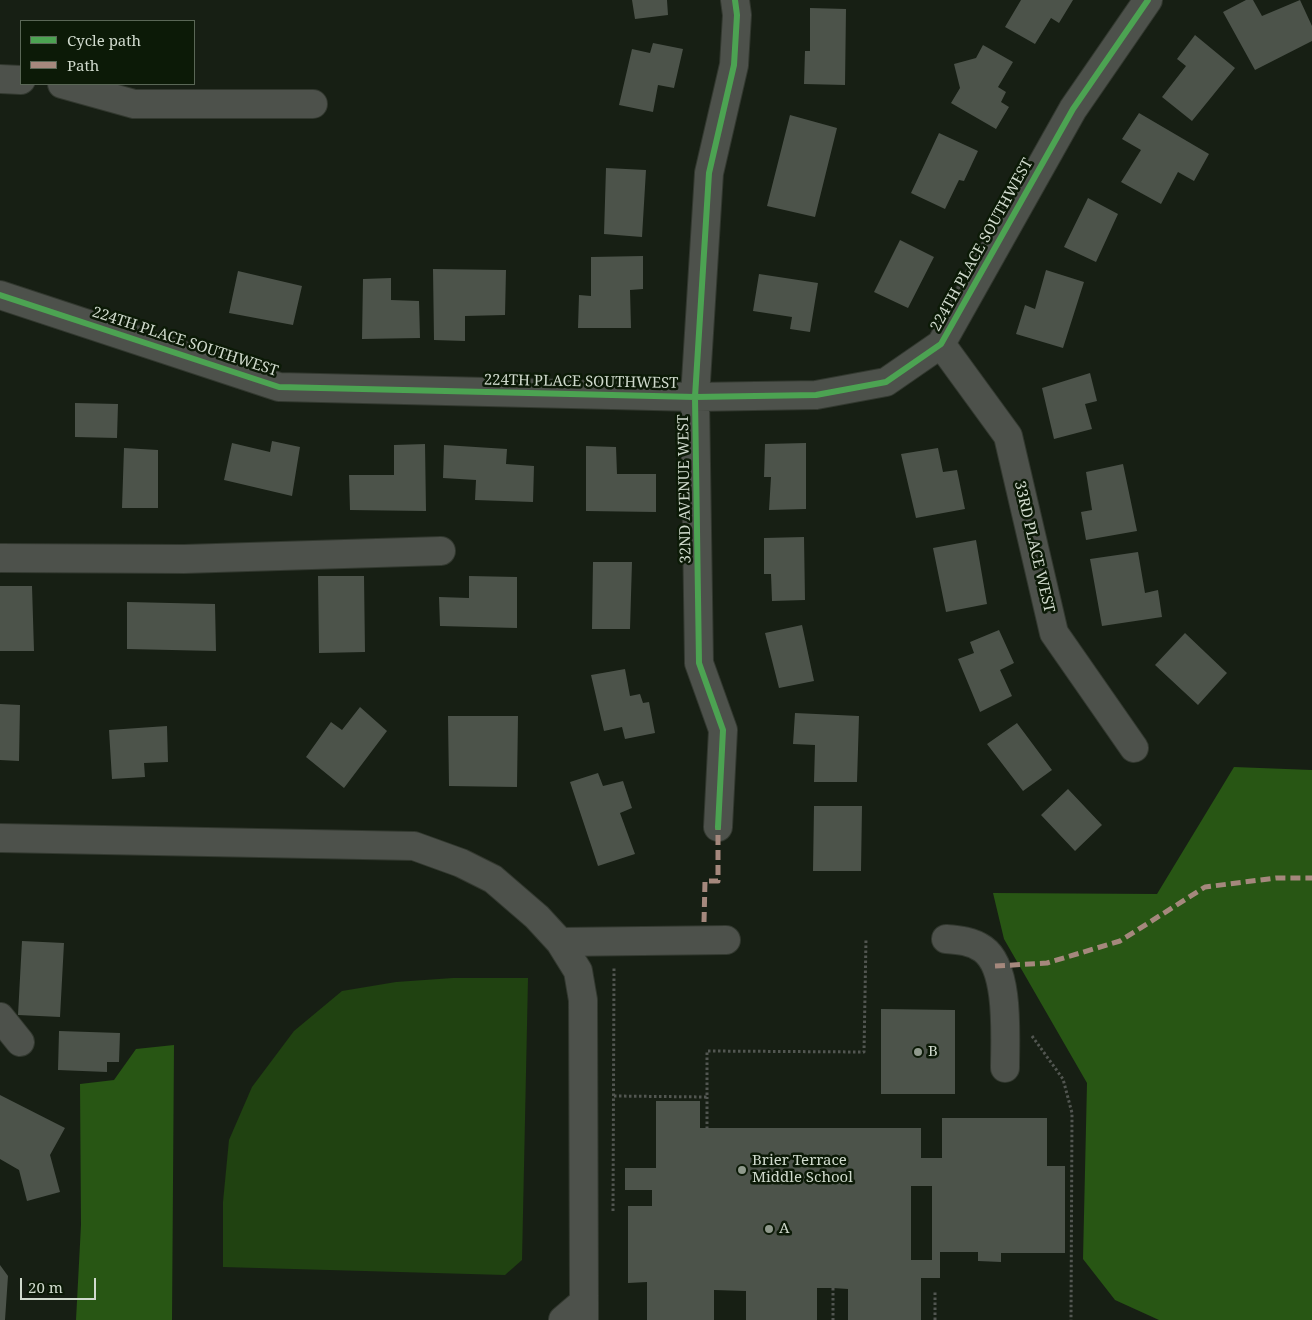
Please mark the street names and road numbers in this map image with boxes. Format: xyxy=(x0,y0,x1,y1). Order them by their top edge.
street label: 224TH PLACE SOUTHWEST xyxy=(927,156,1037,334)
street label: 224TH PLACE SOUTHWEST xyxy=(90,303,280,381)
street label: 224TH PLACE SOUTHWEST xyxy=(484,371,678,393)
street label: 32ND AVENUE WEST xyxy=(675,414,695,564)
street label: 33RD PLACE WEST xyxy=(1010,479,1058,615)

